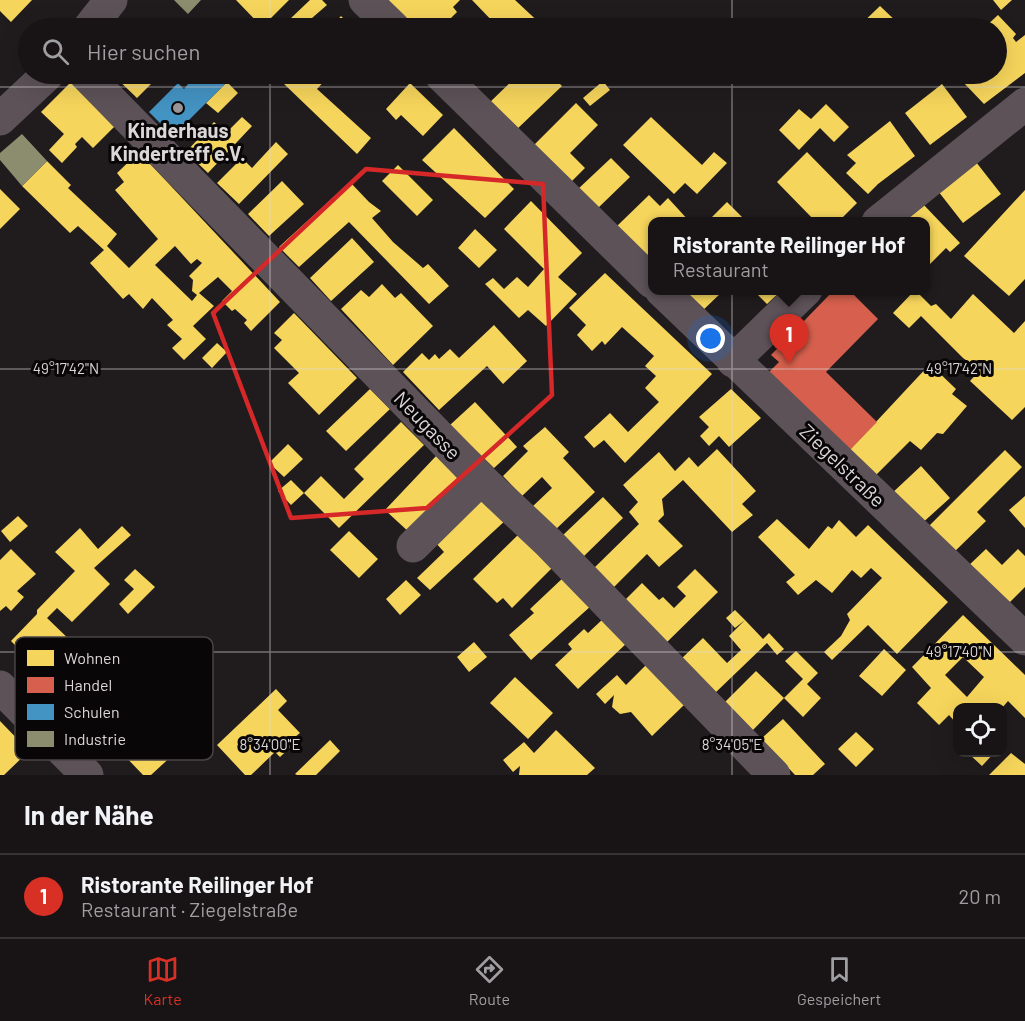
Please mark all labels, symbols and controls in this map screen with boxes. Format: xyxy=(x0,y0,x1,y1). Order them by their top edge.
search box xyxy=(18,18,1007,84)
icon: search xyxy=(39,35,72,68)
text: Hier suchen xyxy=(87,38,200,64)
marker: Kinderhaus Kindertreff e.V. xyxy=(171,101,185,115)
place label: Kinderhaus Kindertreff e.V. xyxy=(110,118,246,165)
popup xyxy=(648,217,930,295)
text: Ristorante Reilinger Hof xyxy=(673,231,905,257)
text: Restaurant xyxy=(673,257,769,281)
pin: 1 xyxy=(770,314,808,364)
your location xyxy=(696,324,725,353)
text: 49°17'42"N xyxy=(33,359,99,377)
text: 49°17'42"N xyxy=(926,359,992,377)
street label: Neugasse xyxy=(390,386,466,464)
street label: Ziegelstraße xyxy=(796,419,890,511)
legend xyxy=(15,637,213,760)
text: 49°17'40"N xyxy=(926,642,992,660)
text: Wohnen xyxy=(64,648,120,667)
text: Handel xyxy=(64,675,112,694)
text: Schulen xyxy=(64,702,120,721)
map controls xyxy=(953,703,1007,757)
button: locate xyxy=(953,703,1007,757)
text: Industrie xyxy=(64,729,126,748)
text: 8°34'00"E xyxy=(239,735,301,753)
text: 8°34'05"E xyxy=(702,735,762,753)
text: In der Nähe xyxy=(24,799,154,830)
text: Ristorante Reilinger Hof xyxy=(81,871,314,897)
text: 1 xyxy=(40,884,47,908)
text: 20 m xyxy=(958,884,1001,908)
text: Restaurant · Ziegelstraße xyxy=(81,897,298,921)
tab: Karte xyxy=(144,953,182,1008)
tab: Route xyxy=(469,953,510,1008)
tab: Gespeichert xyxy=(797,953,881,1008)

